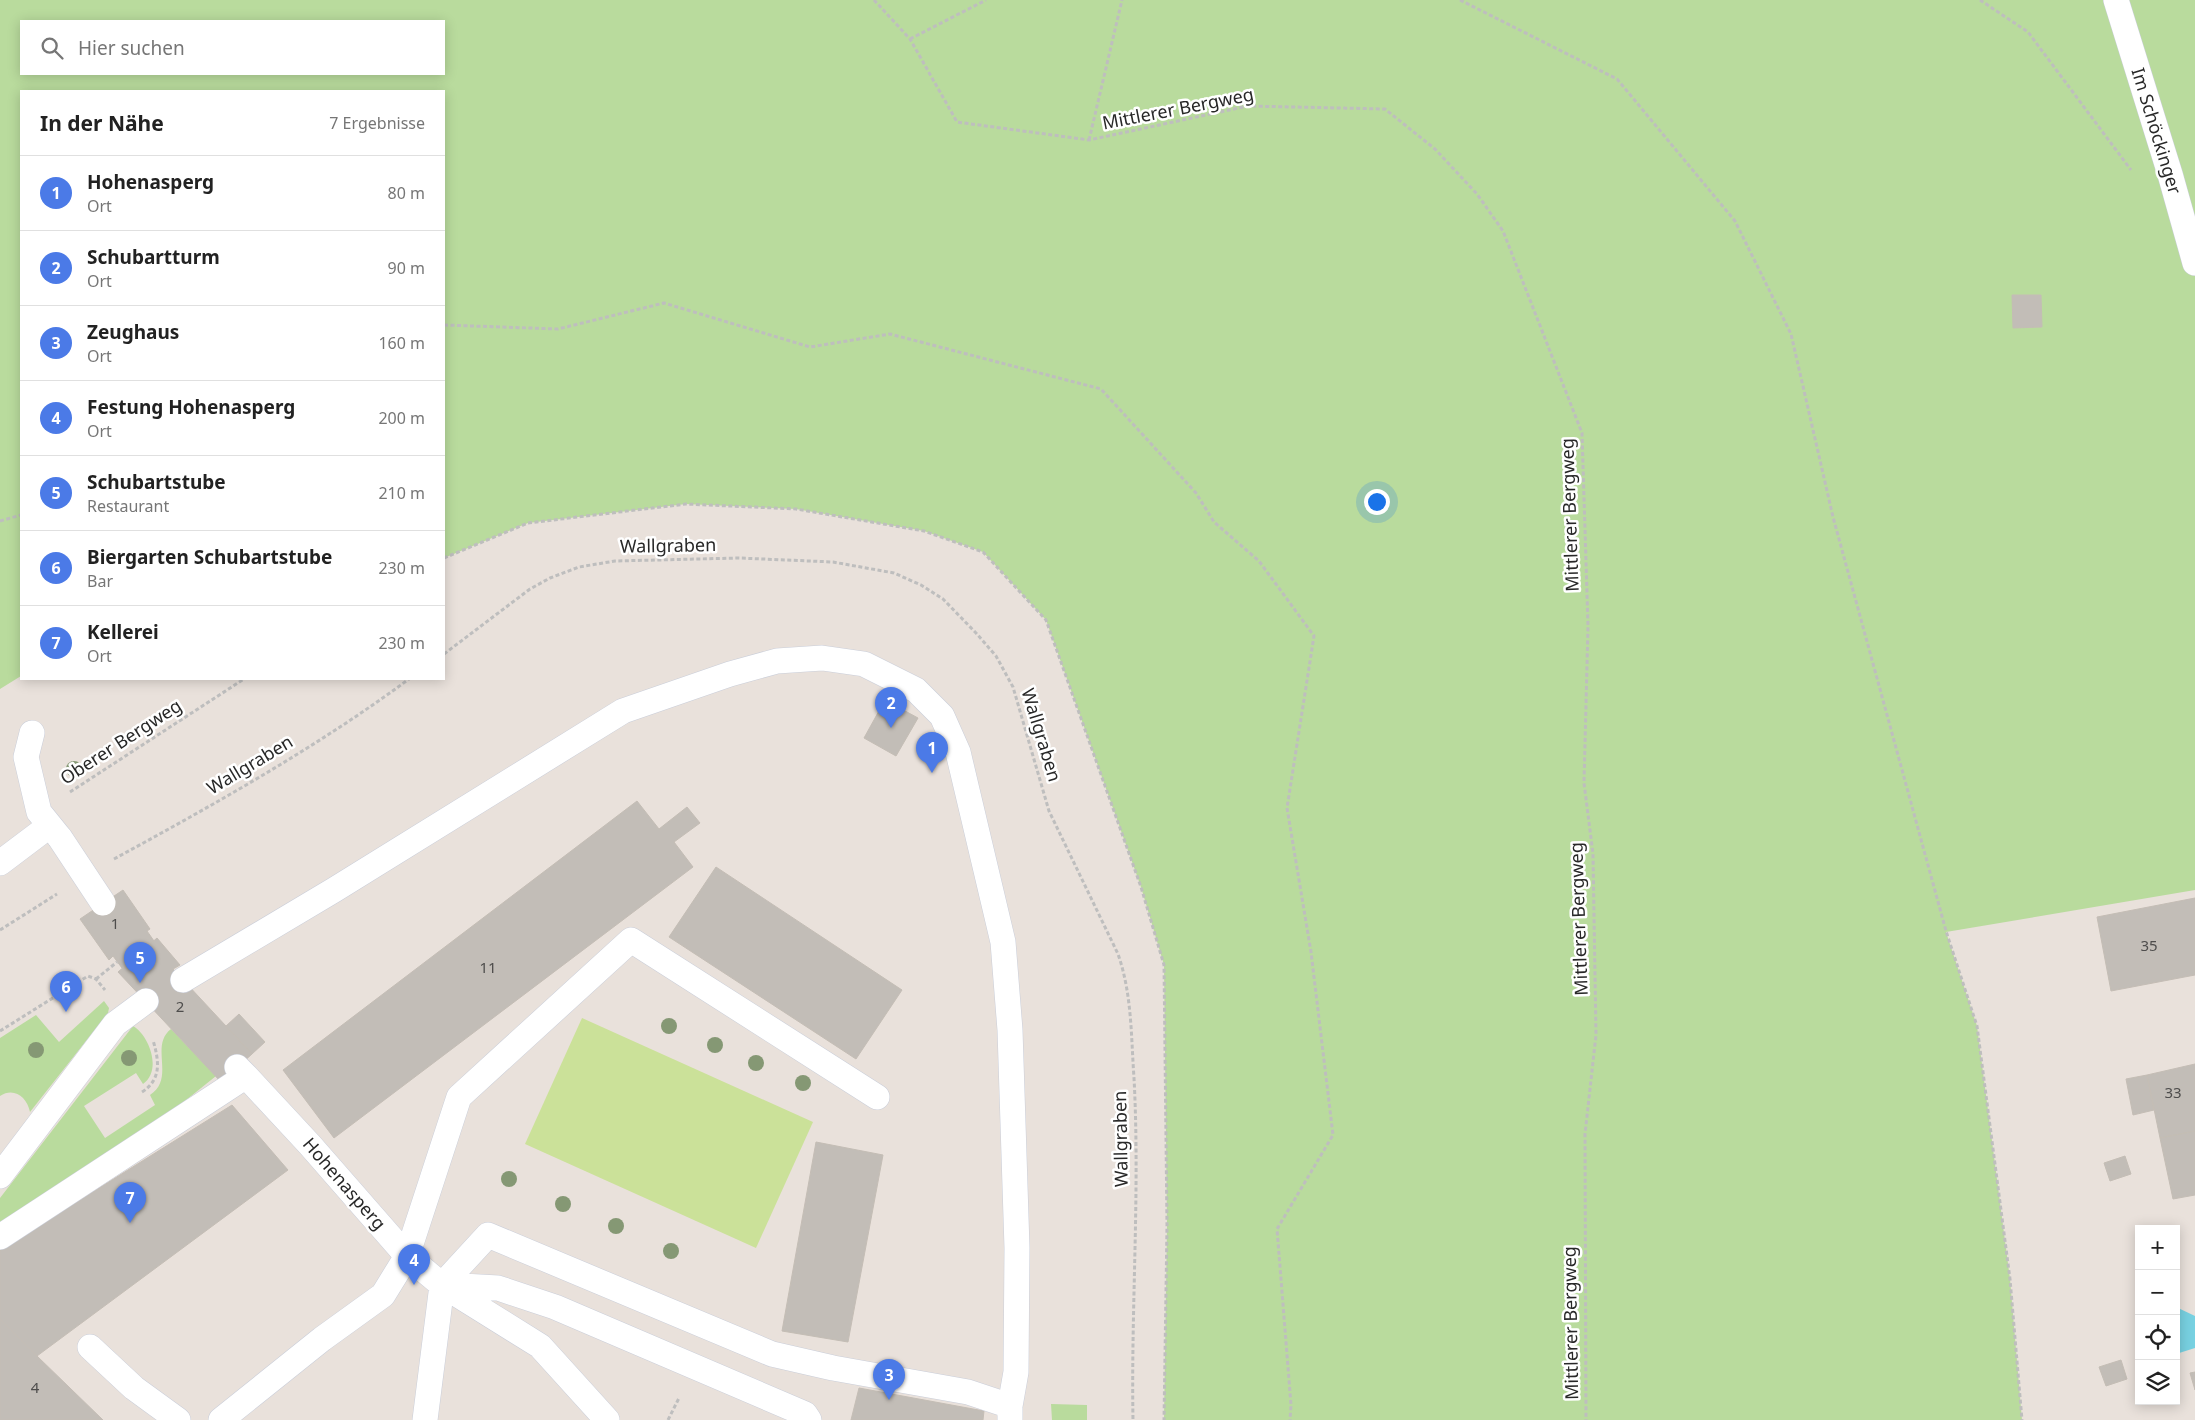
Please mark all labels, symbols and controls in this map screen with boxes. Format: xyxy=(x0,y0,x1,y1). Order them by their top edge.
search box xyxy=(20,20,445,75)
icon: search xyxy=(38,34,66,62)
text: Hier suchen xyxy=(78,35,185,61)
street label: Im Schöckinger xyxy=(2126,65,2188,197)
street label: Mittlerer Bergweg xyxy=(1100,82,1256,134)
text: In der Nähe xyxy=(40,109,164,137)
text: 7 Ergebnisse xyxy=(329,112,425,134)
text: Hohenasperg xyxy=(87,169,214,195)
text: 1 xyxy=(51,182,61,204)
text: 80 m xyxy=(388,182,425,204)
text: Ort xyxy=(87,195,112,217)
text: Schubartturm xyxy=(87,244,220,270)
text: 2 xyxy=(51,257,61,279)
text: 90 m xyxy=(388,257,425,279)
text: Ort xyxy=(87,270,112,292)
text: Zeughaus xyxy=(87,319,179,345)
text: 3 xyxy=(51,332,61,354)
text: 160 m xyxy=(378,332,425,354)
text: Ort xyxy=(87,345,112,367)
text: Festung Hohenasperg xyxy=(87,394,295,420)
text: 4 xyxy=(51,407,61,429)
text: 200 m xyxy=(378,407,425,429)
text: Ort xyxy=(87,420,112,442)
street label: Mittlerer Bergweg xyxy=(1554,438,1584,592)
text: Schubartstube xyxy=(87,469,226,495)
text: 5 xyxy=(51,482,61,504)
text: 210 m xyxy=(378,482,425,504)
your location xyxy=(1364,489,1390,515)
text: Restaurant xyxy=(87,495,169,517)
street label: Wallgraben xyxy=(620,532,716,558)
text: Biergarten Schubartstube xyxy=(87,544,332,570)
text: 6 xyxy=(51,557,61,579)
text: 230 m xyxy=(378,557,425,579)
text: Bar xyxy=(87,570,113,592)
text: Kellerei xyxy=(87,619,159,645)
text: 7 xyxy=(51,632,61,654)
text: 230 m xyxy=(378,632,425,654)
text: Ort xyxy=(87,645,112,667)
street label: Wallgraben xyxy=(1016,685,1068,784)
pin: 2 xyxy=(875,687,907,728)
street label: Oberer Bergweg xyxy=(55,693,186,789)
street label: Wallgraben xyxy=(202,729,297,799)
pin: 1 xyxy=(916,732,948,773)
street label: Mittlerer Bergweg xyxy=(1563,842,1593,996)
house number: 1 xyxy=(111,913,119,933)
house number: 35 xyxy=(2140,935,2158,955)
pin: 5 xyxy=(124,942,156,983)
house number: 11 xyxy=(479,957,497,977)
pin: 6 xyxy=(50,971,82,1012)
house number: 2 xyxy=(176,996,184,1016)
house number: 33 xyxy=(2164,1082,2182,1102)
street label: Wallgraben xyxy=(1107,1091,1133,1187)
street label: Hohenasperg xyxy=(298,1132,392,1235)
pin: 7 xyxy=(114,1182,146,1223)
map controls xyxy=(2135,1225,2180,1405)
button: + xyxy=(2135,1225,2180,1270)
pin: 4 xyxy=(398,1244,430,1285)
street label: Mittlerer Bergweg xyxy=(1557,1246,1583,1400)
button: − xyxy=(2135,1270,2180,1315)
button: locate xyxy=(2135,1315,2180,1360)
pin: 3 xyxy=(873,1359,905,1400)
button: layers xyxy=(2135,1360,2180,1405)
house number: 4 xyxy=(31,1377,40,1397)

